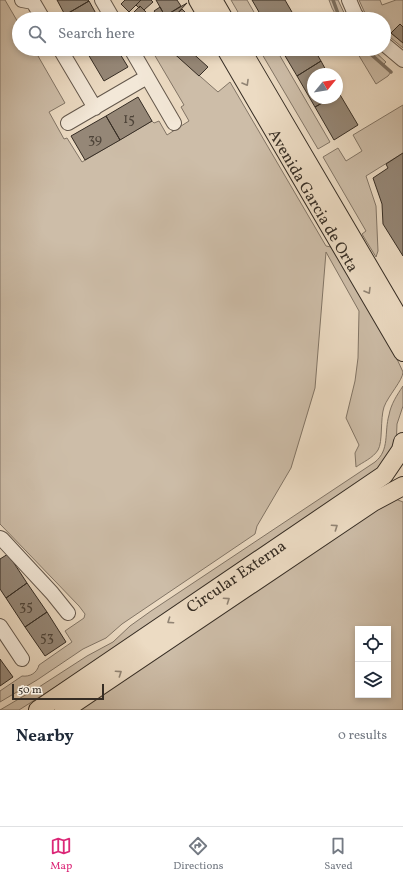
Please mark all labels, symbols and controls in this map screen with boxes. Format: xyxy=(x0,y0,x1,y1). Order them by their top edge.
search box xyxy=(12,12,391,56)
icon: search xyxy=(26,23,48,45)
text: Search here xyxy=(58,24,135,45)
north arrow xyxy=(307,68,343,104)
one-way arrow xyxy=(241,79,248,86)
house number: 15 xyxy=(123,110,135,129)
street label: Avenida Garcia de Orta xyxy=(262,126,363,277)
house number: 39 xyxy=(88,130,102,149)
one-way arrow xyxy=(364,287,371,294)
one-way arrow xyxy=(331,524,338,532)
street label: Circular Externa xyxy=(183,536,291,619)
house number: 35 xyxy=(19,597,33,616)
one-way arrow xyxy=(223,597,230,605)
one-way arrow xyxy=(167,616,174,623)
map controls xyxy=(355,626,391,698)
button: locate xyxy=(355,626,391,662)
house number: 53 xyxy=(40,628,54,647)
button: layers xyxy=(355,662,391,698)
one-way arrow xyxy=(115,670,122,677)
scale bar xyxy=(12,682,104,701)
text: 50 m xyxy=(18,683,42,698)
text: Nearby xyxy=(16,725,74,748)
text: 0 results xyxy=(338,727,387,745)
tab: Map xyxy=(50,835,72,874)
tab: Directions xyxy=(173,835,224,874)
tab: Saved xyxy=(324,835,353,874)

